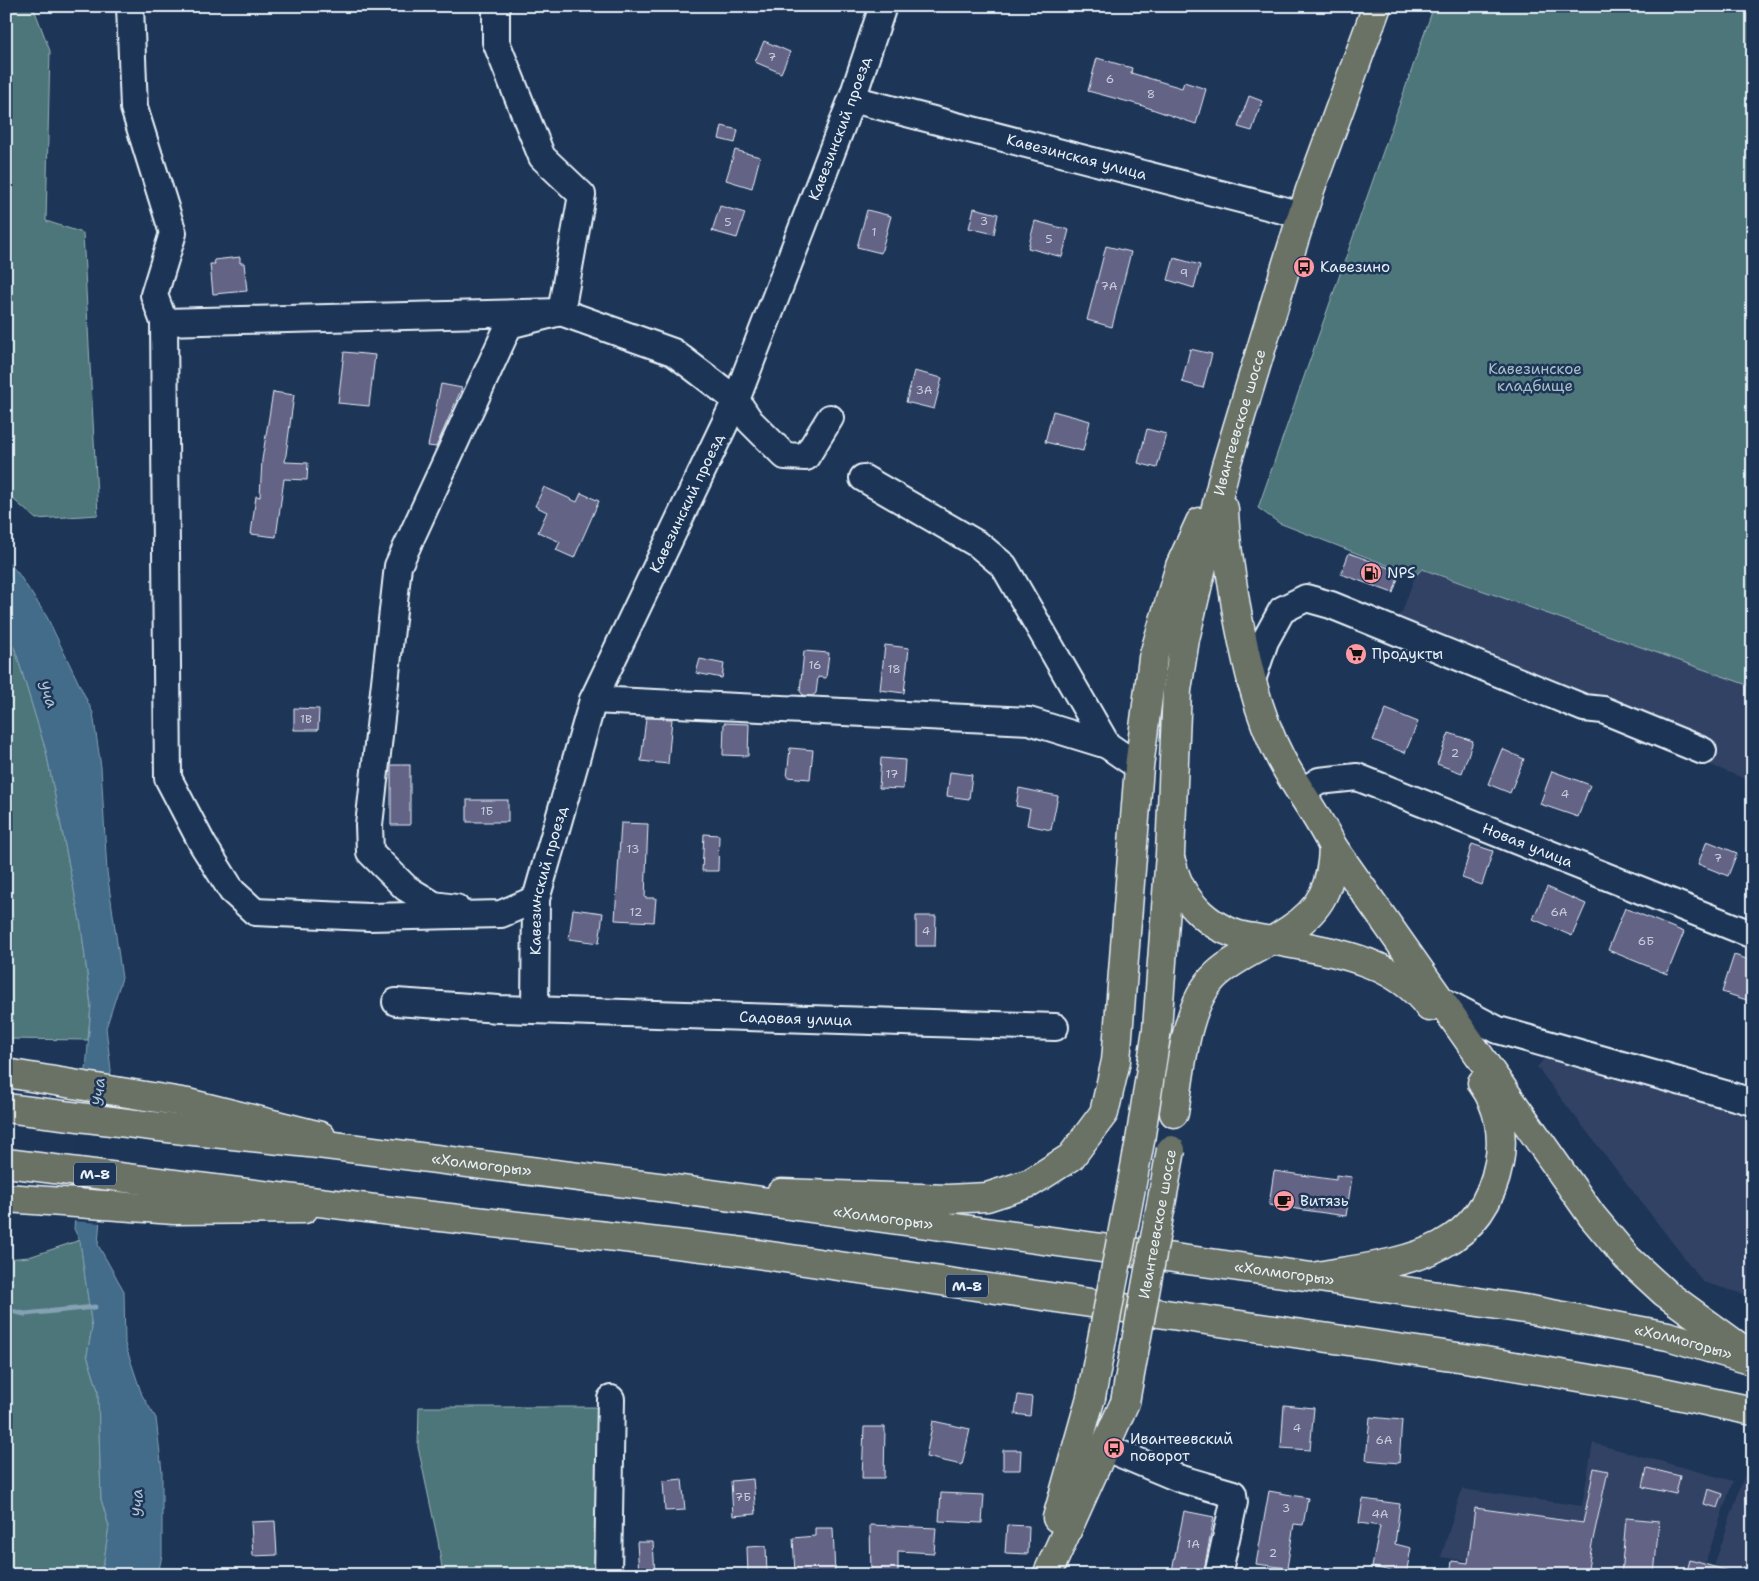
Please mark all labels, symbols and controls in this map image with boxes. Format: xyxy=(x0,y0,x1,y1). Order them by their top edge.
house number: 7 xyxy=(768,49,776,65)
street label: Кавезинский проезд xyxy=(804,53,876,203)
house number: 6 xyxy=(1106,71,1114,87)
house number: 8 xyxy=(1147,86,1155,102)
street label: Кавезинская улица xyxy=(1004,129,1150,185)
house number: 3 xyxy=(980,213,988,229)
house number: 5 xyxy=(724,214,732,230)
house number: 1 xyxy=(871,224,877,240)
house number: 5 xyxy=(1045,231,1053,247)
bus stop icon: Кавезино xyxy=(1292,255,1316,279)
place label: Кавезино xyxy=(1320,257,1390,277)
house number: 9 xyxy=(1180,265,1188,281)
house number: 7А xyxy=(1100,278,1118,294)
street label: Ивантеевское шоссе xyxy=(1209,347,1270,498)
park label: Кавезинское кладбище xyxy=(1488,359,1582,396)
house number: 3А xyxy=(915,382,933,398)
street label: Кавезинский проезд xyxy=(645,430,729,576)
fuel station icon: NPS xyxy=(1359,561,1383,585)
place label: NPS xyxy=(1387,563,1415,583)
supermarket icon: Продукты xyxy=(1344,642,1368,666)
place label: Продукты xyxy=(1372,644,1443,664)
house number: 16 xyxy=(808,657,822,673)
house number: 18 xyxy=(887,661,901,677)
water label: Уча xyxy=(32,677,63,711)
house number: 1В xyxy=(300,711,312,727)
house number: 2 xyxy=(1451,745,1459,761)
house number: 17 xyxy=(886,766,898,782)
house number: 4 xyxy=(1561,786,1569,802)
house number: 1Б xyxy=(481,803,494,819)
street label: Кавезинский проезд xyxy=(525,803,572,955)
street label: Новая улица xyxy=(1479,818,1576,872)
house number: 13 xyxy=(627,841,639,857)
house number: 7 xyxy=(1714,850,1722,866)
house number: 12 xyxy=(630,904,642,920)
house number: 6А xyxy=(1550,904,1568,920)
house number: 4 xyxy=(922,923,930,939)
house number: 6Б xyxy=(1638,933,1654,949)
street label: Садовая улица xyxy=(739,1007,853,1030)
water label: Уча xyxy=(88,1078,109,1106)
street label: «Холмогоры» xyxy=(430,1148,533,1181)
street label: Ивантеевское шоссе xyxy=(1134,1148,1181,1300)
road number: М-8 xyxy=(74,1162,116,1186)
cafe icon: Витязь xyxy=(1272,1189,1296,1213)
place label: Витязь xyxy=(1300,1191,1349,1211)
street label: «Холмогоры» xyxy=(832,1201,934,1235)
street label: «Холмогоры» xyxy=(1233,1256,1336,1290)
road number: М-8 xyxy=(946,1274,988,1298)
street label: «Холмогоры» xyxy=(1633,1320,1735,1364)
house number: 4 xyxy=(1293,1420,1301,1436)
place label: Ивантеевский поворот xyxy=(1130,1429,1233,1466)
house number: 6А xyxy=(1375,1432,1393,1448)
bus stop icon: Ивантеевский поворот xyxy=(1102,1436,1126,1460)
water label: Уча xyxy=(126,1488,149,1518)
house number: 7Б xyxy=(735,1489,751,1505)
house number: 3 xyxy=(1282,1500,1290,1516)
house number: 4А xyxy=(1371,1506,1389,1522)
house number: 1А xyxy=(1186,1536,1200,1552)
house number: 2 xyxy=(1269,1545,1277,1561)

